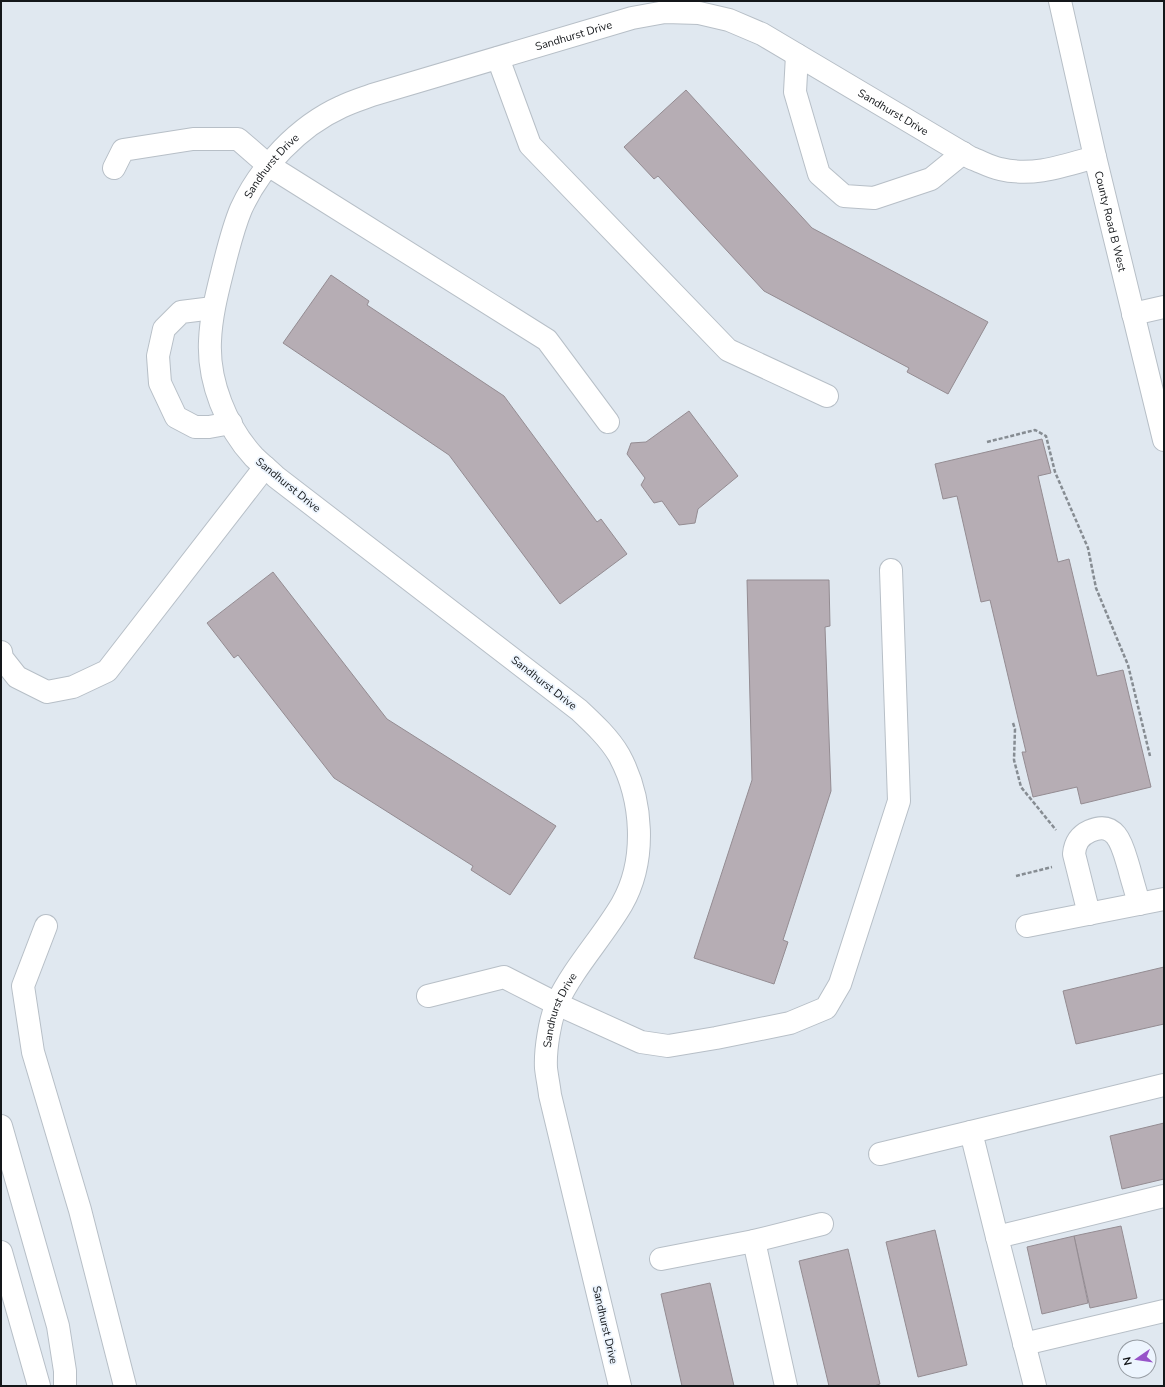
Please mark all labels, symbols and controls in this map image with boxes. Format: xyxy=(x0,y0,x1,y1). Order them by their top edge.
street label: Sandhurst Drive xyxy=(533,17,614,54)
street label: Sandhurst Drive xyxy=(855,85,932,139)
street label: Sandhurst Drive xyxy=(240,130,302,201)
street label: County Road B West xyxy=(1091,169,1130,273)
street label: Sandhurst Drive xyxy=(252,454,324,516)
street label: Sandhurst Drive xyxy=(508,653,580,713)
street label: Sandhurst Drive xyxy=(539,969,580,1049)
street label: Sandhurst Drive xyxy=(589,1285,621,1366)
north arrow xyxy=(1117,1339,1157,1379)
text: N xyxy=(1120,1355,1136,1367)

